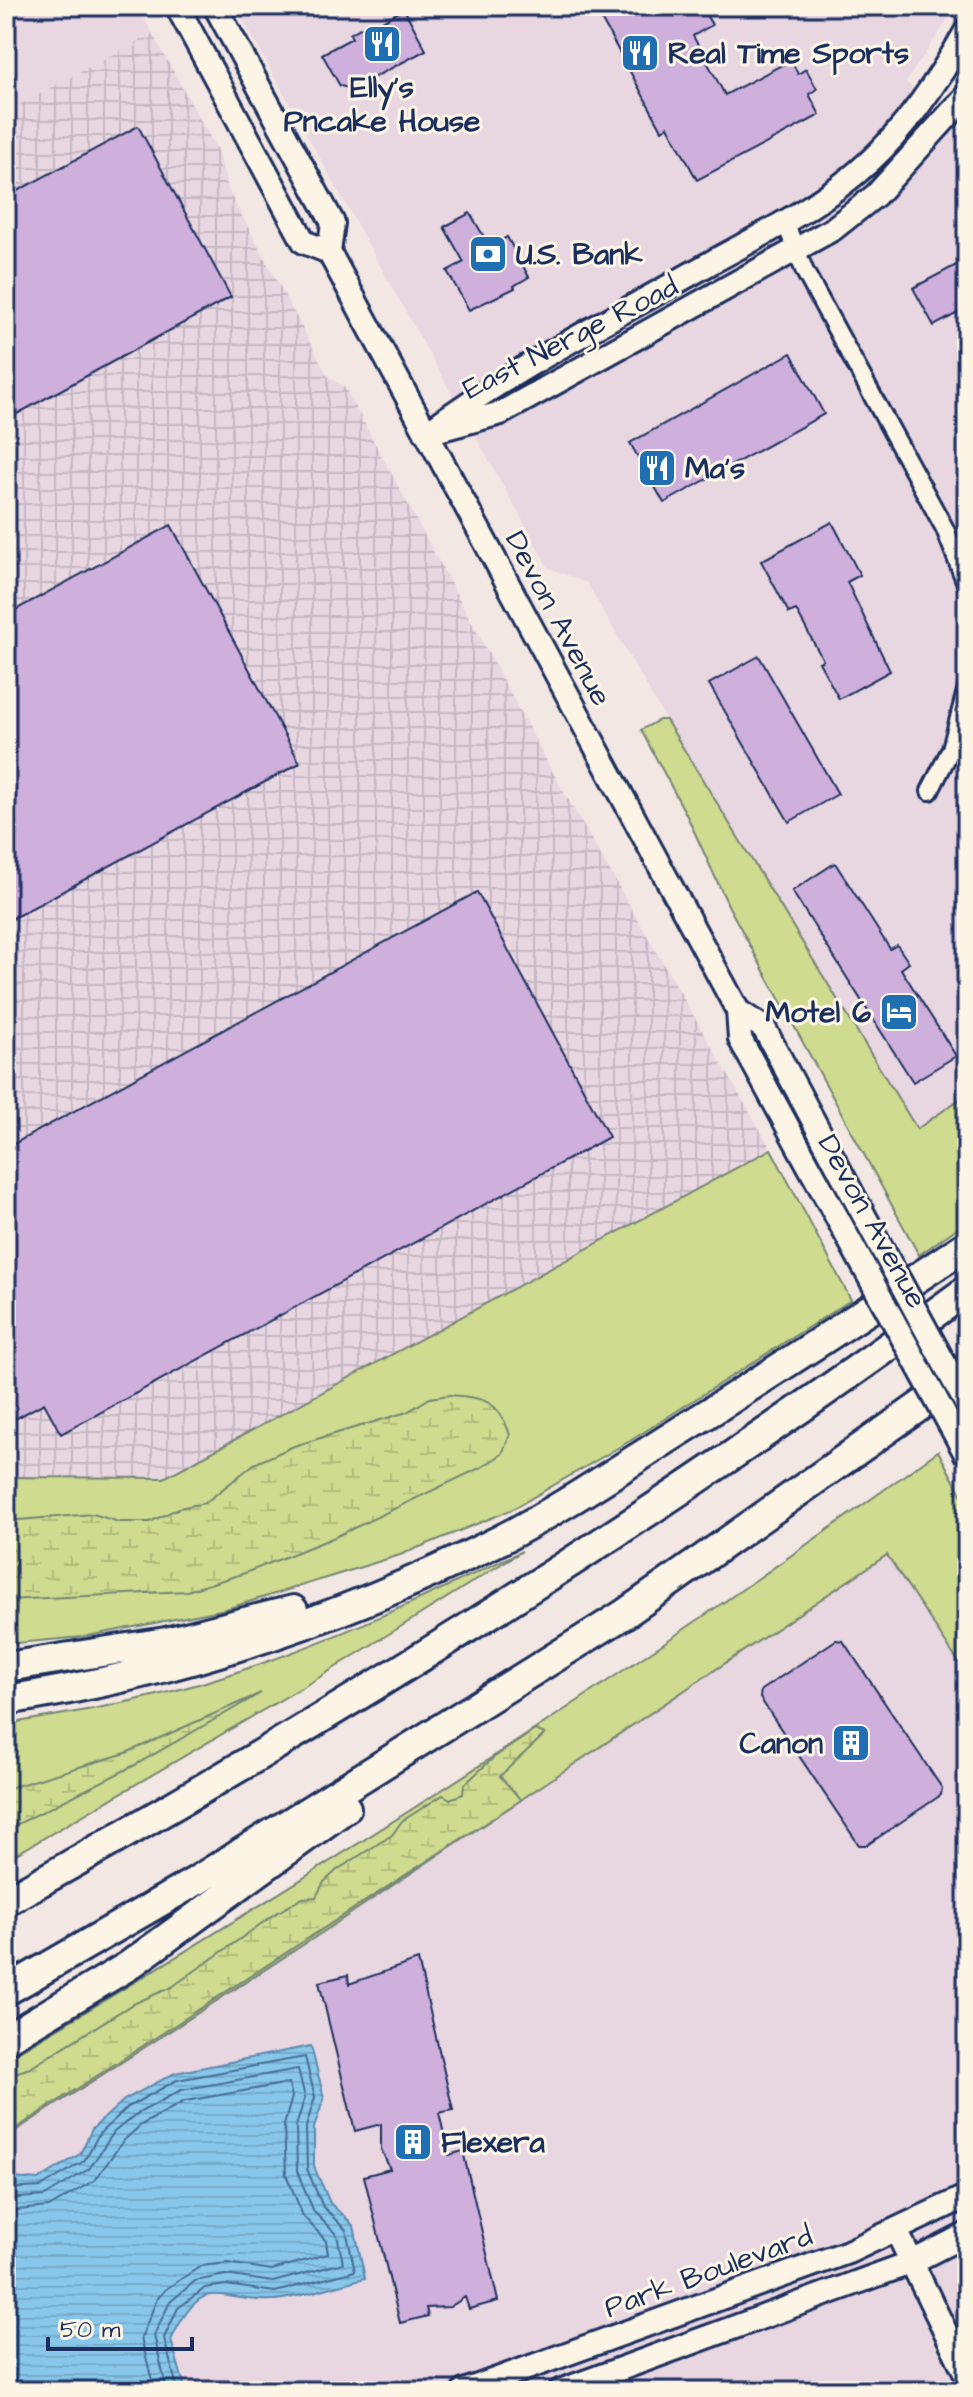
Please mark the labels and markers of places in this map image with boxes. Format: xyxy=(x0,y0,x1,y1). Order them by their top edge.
restaurant icon: Elly's Pncake House xyxy=(361,23,403,65)
restaurant icon: Real Time Sports xyxy=(619,32,661,74)
place label: Real Time Sports xyxy=(668,33,909,76)
place label: Elly's Pncake House xyxy=(284,67,480,143)
bank icon: U.S. Bank xyxy=(467,233,509,275)
place label: U.S. Bank xyxy=(516,234,643,276)
restaurant icon: Ma's xyxy=(636,447,678,489)
place label: Ma's xyxy=(685,448,745,490)
hotel icon: Motel 6 xyxy=(878,991,920,1033)
place label: Motel 6 xyxy=(765,992,871,1034)
building icon: Canon xyxy=(830,1722,872,1764)
place label: Canon xyxy=(740,1723,823,1765)
building icon: Flexera xyxy=(392,2121,434,2163)
place label: Flexera xyxy=(441,2122,546,2164)

